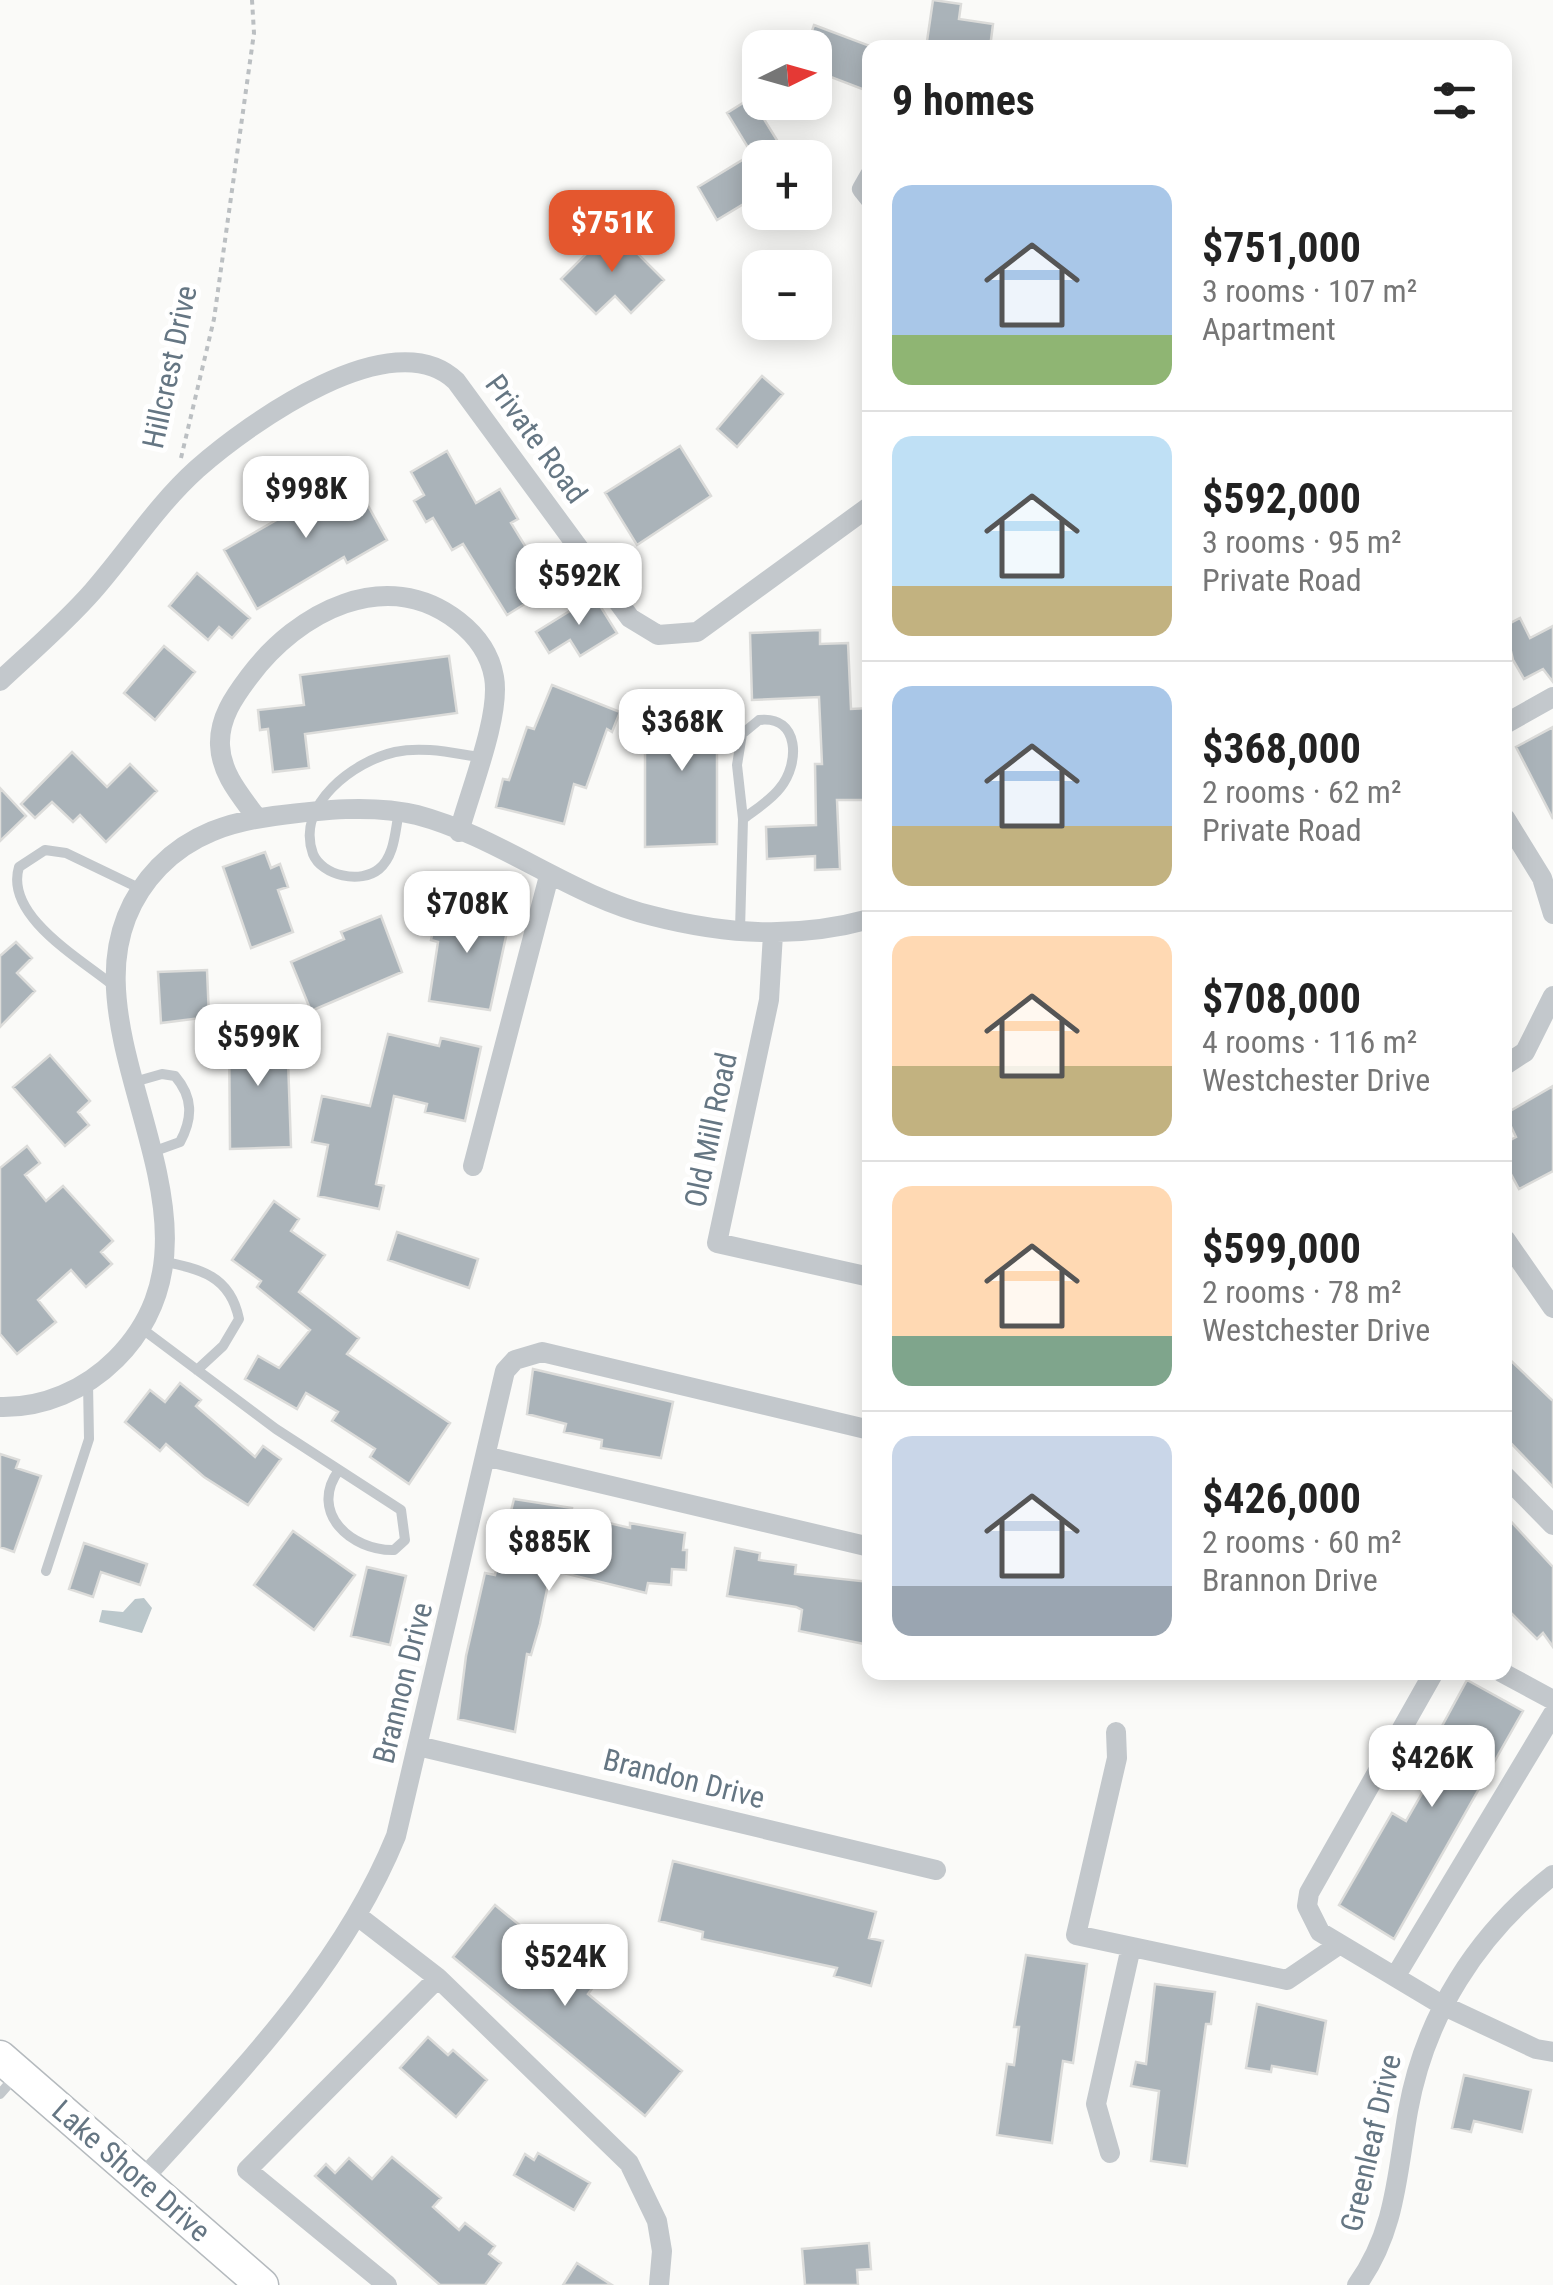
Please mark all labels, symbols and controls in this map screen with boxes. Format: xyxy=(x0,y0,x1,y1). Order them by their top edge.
north arrow xyxy=(742,30,832,120)
map controls xyxy=(742,30,832,340)
icon: filters xyxy=(1427,73,1482,128)
text: 9 homes xyxy=(892,76,1035,125)
button: + xyxy=(742,140,832,230)
pin: $751K xyxy=(542,190,682,275)
text: $751K xyxy=(571,203,653,241)
text: $751,000 xyxy=(1202,223,1361,272)
icon: home xyxy=(972,225,1092,345)
button: − xyxy=(742,250,832,340)
text: 3 rooms · 107 m² xyxy=(1202,272,1417,310)
street label: Hillcrest Drive xyxy=(135,282,204,451)
text: Apartment xyxy=(1202,310,1336,348)
street label: Private Road xyxy=(478,368,595,510)
pin: $998K xyxy=(236,456,376,541)
text: $998K xyxy=(265,469,347,507)
text: $592,000 xyxy=(1202,474,1361,523)
icon: home xyxy=(972,476,1092,596)
text: 3 rooms · 95 m² xyxy=(1202,523,1401,561)
pin: $592K xyxy=(509,543,649,628)
text: $592K xyxy=(538,556,620,594)
text: Private Road xyxy=(1202,561,1362,599)
pin: $368K xyxy=(612,689,752,774)
text: $368K xyxy=(641,702,723,740)
text: $368,000 xyxy=(1202,724,1361,773)
icon: home xyxy=(972,726,1092,846)
text: 2 rooms · 62 m² xyxy=(1202,773,1401,811)
text: Private Road xyxy=(1202,811,1362,849)
pin: $708K xyxy=(397,871,537,956)
text: $708K xyxy=(426,884,508,922)
text: $708,000 xyxy=(1202,974,1361,1023)
icon: home xyxy=(972,976,1092,1096)
pin: $599K xyxy=(188,1004,328,1089)
text: $599K xyxy=(217,1017,299,1055)
text: 4 rooms · 116 m² xyxy=(1202,1023,1417,1061)
street label: Old Mill Road xyxy=(677,1049,744,1210)
text: Westchester Drive xyxy=(1202,1061,1430,1099)
text: $599,000 xyxy=(1202,1224,1361,1273)
icon: home xyxy=(972,1226,1092,1346)
text: 2 rooms · 78 m² xyxy=(1202,1273,1401,1311)
text: Westchester Drive xyxy=(1202,1311,1430,1349)
text: $426,000 xyxy=(1202,1474,1361,1523)
icon: home xyxy=(972,1476,1092,1596)
pin: $885K xyxy=(479,1509,619,1594)
text: $885K xyxy=(508,1522,590,1560)
text: 2 rooms · 60 m² xyxy=(1202,1523,1401,1561)
text: Brannon Drive xyxy=(1202,1561,1378,1599)
street label: Brannon Drive xyxy=(366,1599,439,1767)
pin: $426K xyxy=(1362,1725,1502,1810)
text: $426K xyxy=(1391,1738,1473,1776)
street label: Brandon Drive xyxy=(600,1742,768,1815)
pin: $524K xyxy=(495,1924,635,2009)
text: $524K xyxy=(524,1937,606,1975)
street label: Greenleaf Drive xyxy=(1333,2051,1408,2235)
street label: Lake Shore Drive xyxy=(45,2093,217,2249)

